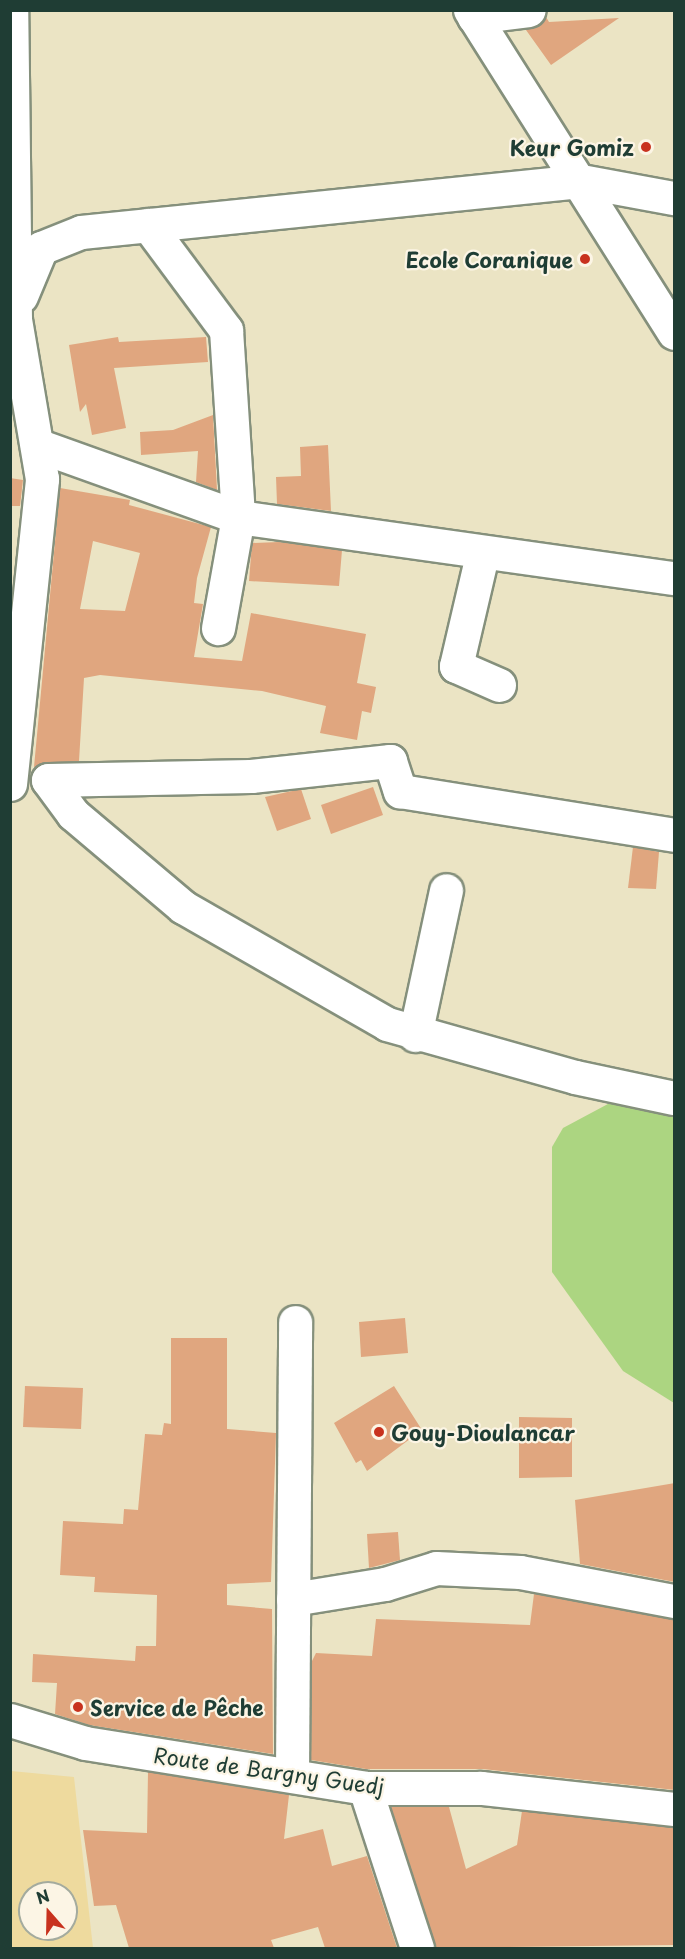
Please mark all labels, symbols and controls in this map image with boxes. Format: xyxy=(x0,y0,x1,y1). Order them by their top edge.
place label: Keur Gomiz xyxy=(511,134,634,160)
marker: Keur Gomiz xyxy=(639,140,653,154)
place label: Ecole Coranique xyxy=(403,246,573,272)
marker: Ecole Coranique xyxy=(578,252,592,266)
place label: Gouy-Dioulancar xyxy=(391,1419,575,1445)
marker: Gouy-Dioulancar xyxy=(372,1425,386,1439)
place label: Service de Pêche xyxy=(90,1694,263,1720)
marker: Service de Pêche xyxy=(71,1700,85,1714)
street label: Route de Bargny Guedj xyxy=(152,1741,386,1799)
north arrow xyxy=(18,1881,78,1941)
text: N xyxy=(32,1883,53,1909)

